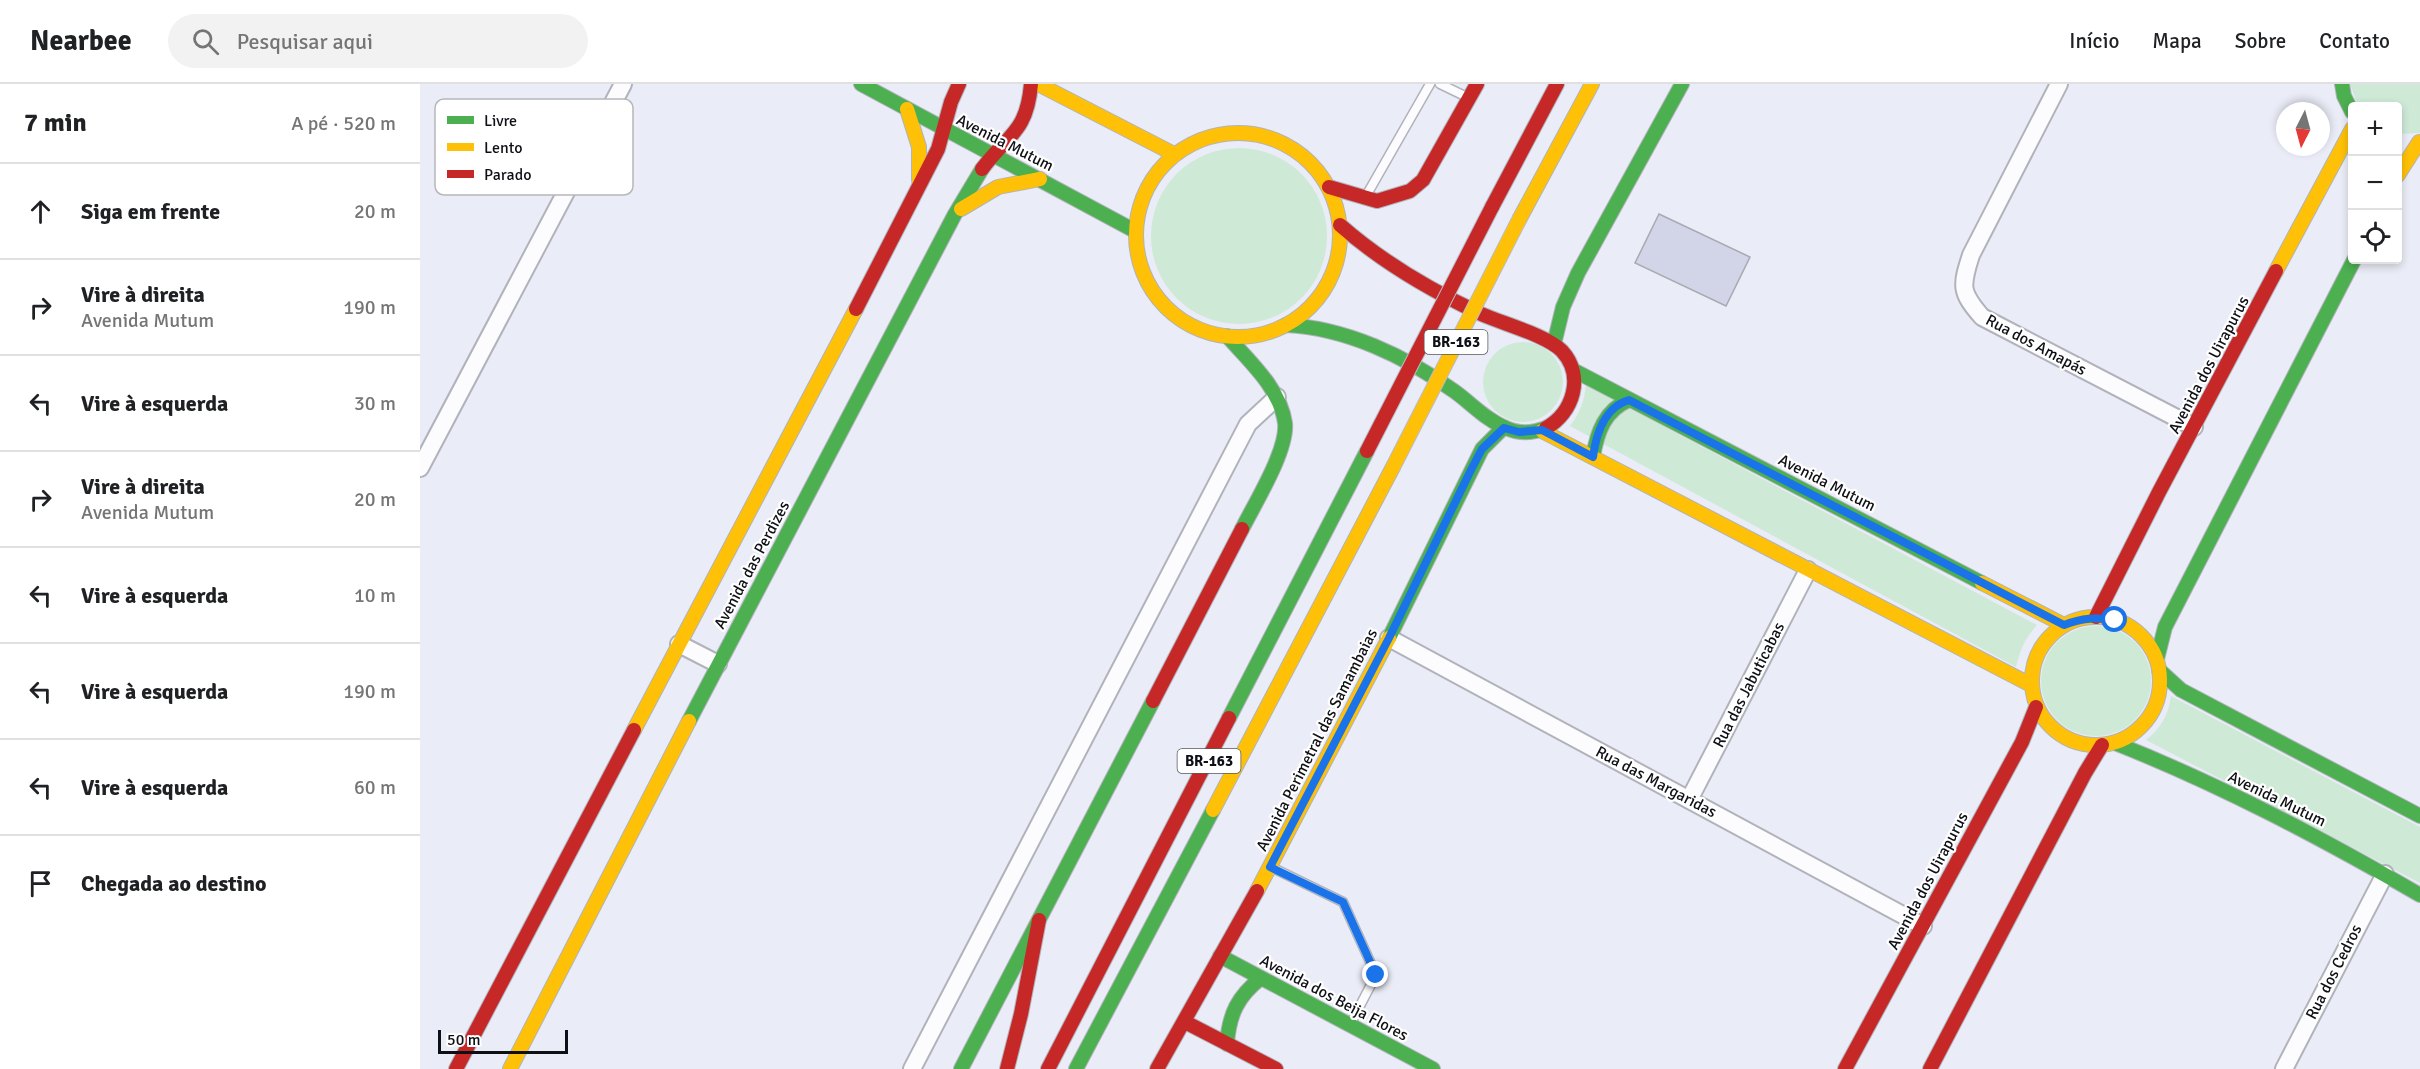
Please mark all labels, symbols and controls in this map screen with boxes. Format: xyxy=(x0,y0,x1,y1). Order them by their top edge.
search box xyxy=(168,14,588,68)
text: Nearbee xyxy=(30,24,132,58)
icon: search xyxy=(189,25,222,58)
text: Pesquisar aqui xyxy=(237,28,373,55)
text: Início xyxy=(2069,28,2119,54)
text: Mapa xyxy=(2152,28,2202,54)
text: Sobre xyxy=(2235,28,2286,54)
text: Contato xyxy=(2319,28,2390,54)
legend xyxy=(435,99,633,195)
north arrow xyxy=(2276,102,2330,156)
map controls xyxy=(2348,102,2402,264)
button: + xyxy=(2348,102,2402,156)
text: 7 min xyxy=(24,107,87,139)
street label: Avenida Mutum xyxy=(953,110,1057,176)
text: A pé · 520 m xyxy=(291,111,396,136)
text: Livre xyxy=(484,111,517,131)
text: Lento xyxy=(484,138,522,158)
button: − xyxy=(2348,156,2402,210)
text: Parado xyxy=(484,165,531,185)
icon: ahead xyxy=(24,195,57,228)
text: Siga em frente xyxy=(81,198,220,225)
text: 20 m xyxy=(354,199,396,224)
button: locate xyxy=(2348,210,2402,264)
text: Vire à direita xyxy=(81,281,205,308)
icon: right xyxy=(24,291,57,324)
street label: Avenida dos Uirapurus xyxy=(2164,293,2254,437)
text: 190 m xyxy=(343,295,396,320)
text: Avenida Mutum xyxy=(81,308,214,333)
street label: Rua dos Amapás xyxy=(1982,310,2090,380)
road number: BR-163 xyxy=(1424,330,1488,354)
icon: left xyxy=(24,387,57,420)
text: Vire à esquerda xyxy=(81,390,228,417)
text: 30 m xyxy=(354,391,396,416)
street label: Avenida Mutum xyxy=(1775,450,1879,516)
text: Vire à direita xyxy=(81,473,205,500)
icon: right xyxy=(24,483,57,516)
text: 20 m xyxy=(354,487,396,512)
street label: Avenida das Perdizes xyxy=(710,498,794,632)
text: Avenida Mutum xyxy=(81,500,214,525)
icon: left xyxy=(24,579,57,612)
text: Vire à esquerda xyxy=(81,582,228,609)
text: 10 m xyxy=(354,583,396,608)
route start xyxy=(2101,606,2127,632)
street label: Rua das Jabuticabas xyxy=(1709,619,1789,751)
street label: Avenida Perimetral das Samambaias xyxy=(1252,625,1382,855)
icon: left xyxy=(24,675,57,708)
text: Vire à esquerda xyxy=(81,678,228,705)
text: 190 m xyxy=(343,679,396,704)
street label: Rua das Margaridas xyxy=(1592,742,1720,822)
road number: BR-163 xyxy=(1178,749,1240,773)
street label: Avenida Mutum xyxy=(2225,767,2329,831)
icon: left xyxy=(24,771,57,804)
text: Vire à esquerda xyxy=(81,774,228,801)
text: 60 m xyxy=(354,775,396,800)
street label: Avenida dos Uirapurus xyxy=(1883,809,1973,953)
icon: arrive xyxy=(24,867,57,900)
text: Chegada ao destino xyxy=(81,870,267,897)
street label: Rua dos Cedros xyxy=(2302,921,2366,1023)
street label: Avenida dos Beija Flores xyxy=(1256,950,1412,1046)
route end xyxy=(1362,961,1388,987)
scale bar xyxy=(438,1027,568,1054)
text: 50 m xyxy=(447,1030,481,1050)

